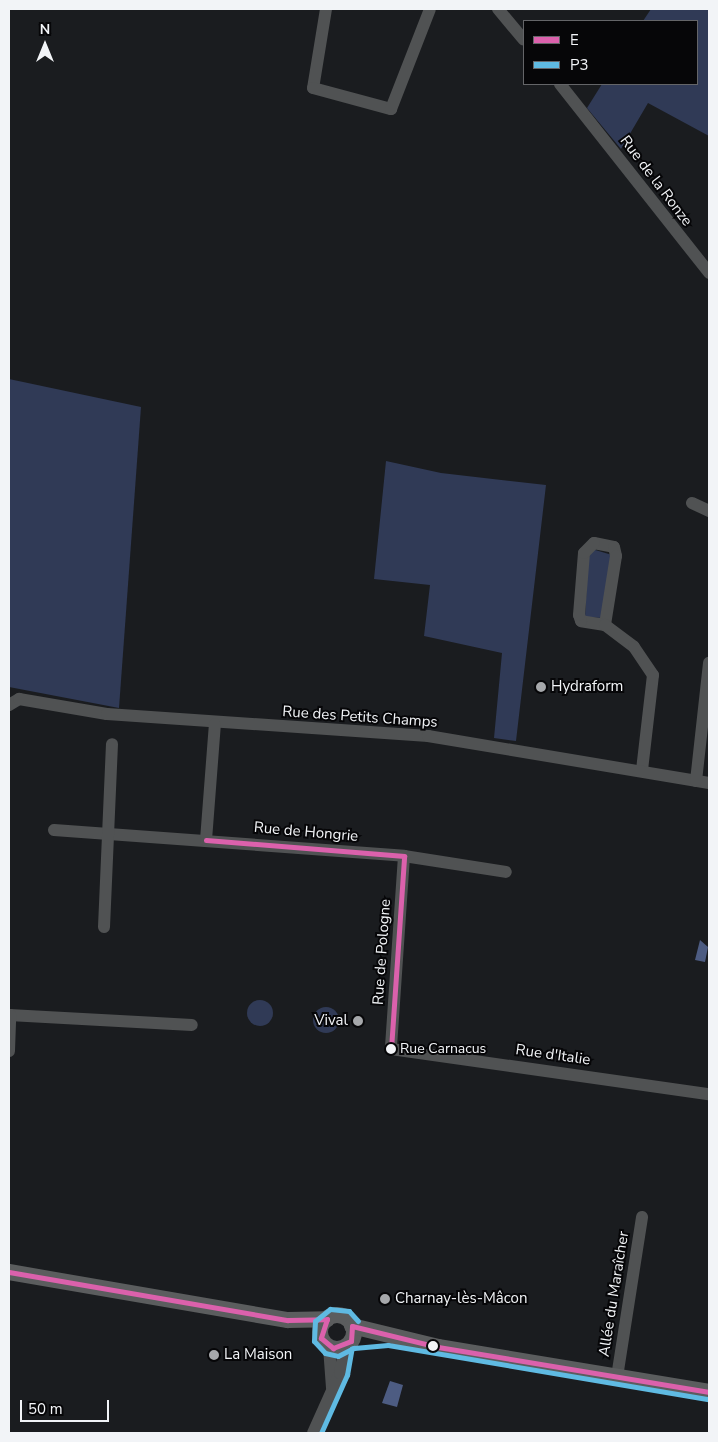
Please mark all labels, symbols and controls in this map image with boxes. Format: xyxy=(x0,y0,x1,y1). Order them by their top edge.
north arrow xyxy=(20,20,70,70)
text: N xyxy=(40,20,50,39)
legend xyxy=(523,20,698,85)
text: E xyxy=(570,30,579,50)
text: P3 xyxy=(570,55,589,75)
street label: Rue de la Ronze xyxy=(616,132,696,230)
place label: Hydraform xyxy=(551,678,623,696)
marker: Hydraform xyxy=(535,681,547,693)
street label: Rue des Petits Champs xyxy=(282,703,438,731)
street label: Rue de Hongrie xyxy=(253,818,359,846)
street label: Rue de Pologne xyxy=(369,898,395,1006)
place label: Vival xyxy=(314,1012,348,1030)
marker: Vival xyxy=(352,1015,364,1027)
place label: Rue Carnacus xyxy=(400,1041,486,1057)
street label: Rue d'Italie xyxy=(514,1041,592,1069)
marker: Rue Carnacus xyxy=(386,1044,396,1054)
street label: Allée du Maraîcher xyxy=(595,1230,633,1358)
place label: Charnay-lès-Mâcon xyxy=(395,1290,527,1308)
marker: Charnay-lès-Mâcon xyxy=(379,1293,391,1305)
unlabelled marker xyxy=(428,1341,438,1351)
place label: La Maison xyxy=(224,1346,292,1364)
marker: La Maison xyxy=(208,1349,220,1361)
scale bar xyxy=(22,1390,111,1422)
text: 50 m xyxy=(28,1399,63,1419)

